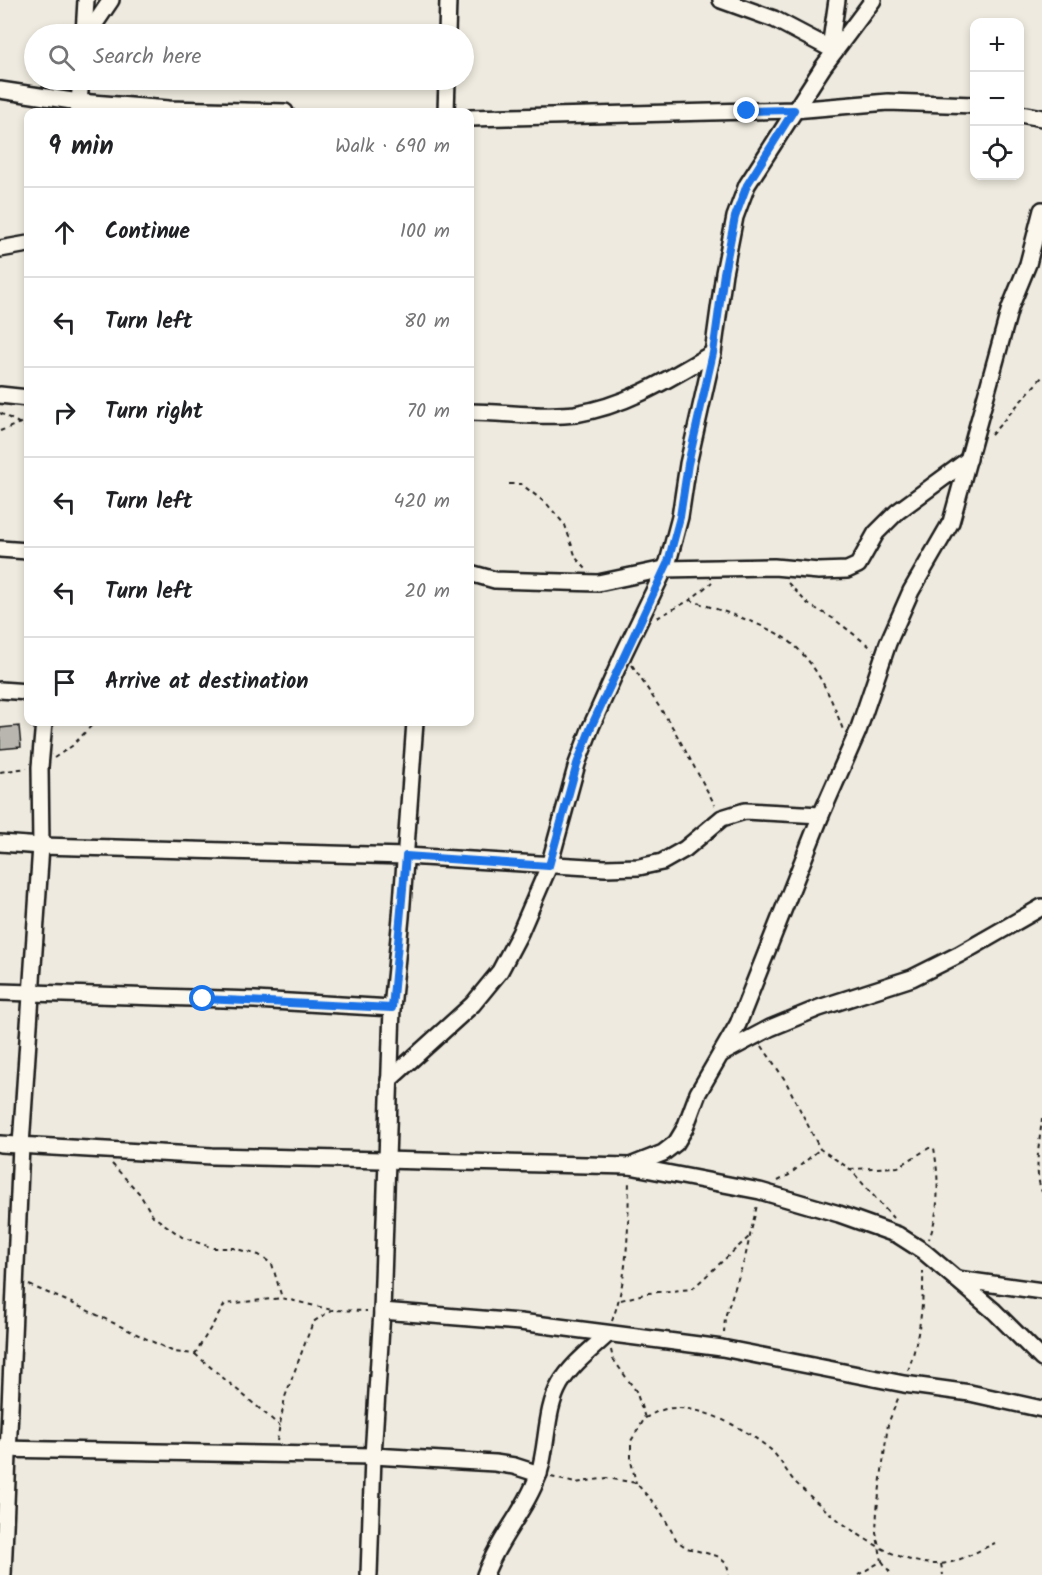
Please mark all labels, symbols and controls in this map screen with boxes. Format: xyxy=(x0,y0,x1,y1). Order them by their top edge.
map controls xyxy=(970,18,1024,180)
button: + xyxy=(970,18,1024,72)
search box xyxy=(24,24,474,90)
text: Search here xyxy=(93,40,201,75)
icon: search xyxy=(45,41,78,74)
button: − xyxy=(970,72,1024,126)
route end xyxy=(733,97,759,123)
text: 9 min xyxy=(48,126,114,168)
button: locate xyxy=(970,126,1024,180)
text: Walk · 690 m xyxy=(335,131,450,163)
text: Continue xyxy=(105,215,190,250)
icon: ahead xyxy=(48,216,81,249)
text: 100 m xyxy=(400,216,450,248)
text: Turn left xyxy=(105,305,192,340)
icon: left xyxy=(48,306,81,339)
text: 80 m xyxy=(404,306,450,338)
text: Turn right xyxy=(105,395,203,430)
icon: right xyxy=(48,396,81,429)
text: 70 m xyxy=(407,396,450,428)
text: Turn left xyxy=(105,485,192,520)
icon: left xyxy=(48,486,81,519)
text: 420 m xyxy=(393,486,450,518)
text: Turn left xyxy=(105,575,192,610)
icon: left xyxy=(48,576,81,609)
text: 20 m xyxy=(404,576,450,608)
text: Arrive at destination xyxy=(105,665,308,700)
icon: arrive xyxy=(48,666,81,699)
route start xyxy=(189,985,215,1011)

